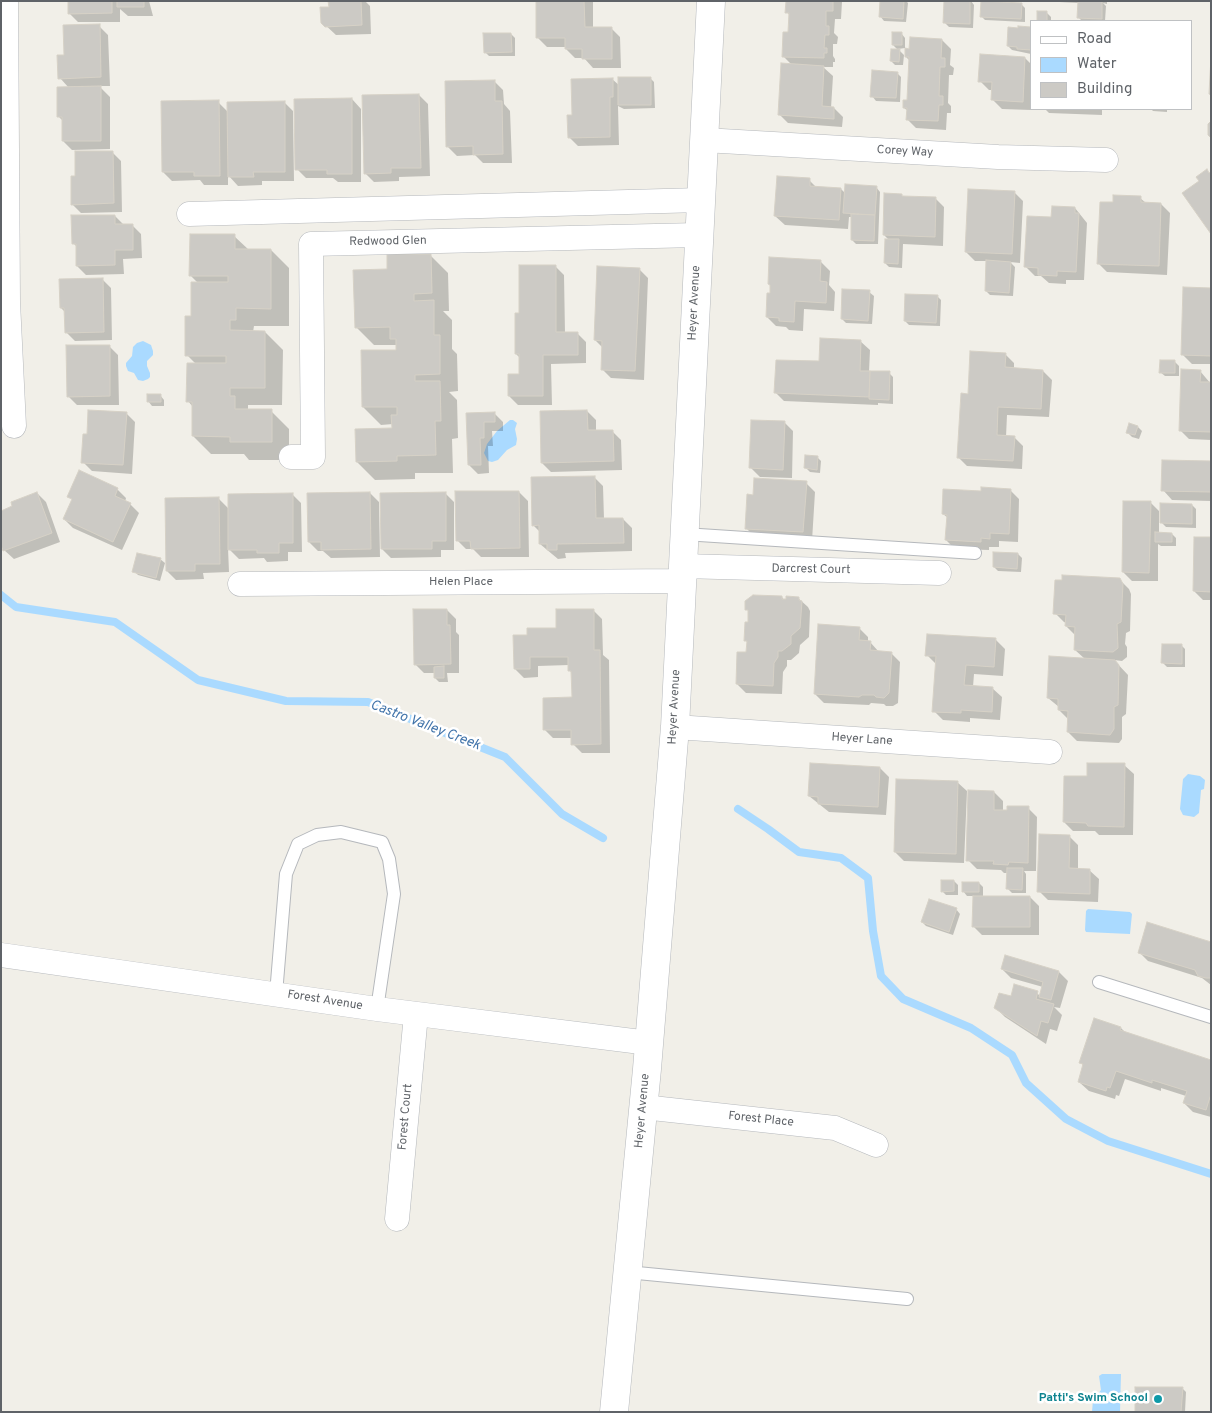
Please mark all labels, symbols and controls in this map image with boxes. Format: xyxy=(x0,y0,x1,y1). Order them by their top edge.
legend xyxy=(1030,20,1192,110)
text: Road xyxy=(1077,30,1112,49)
text: Water xyxy=(1077,55,1116,74)
text: Building xyxy=(1077,80,1132,99)
street label: Corey Way xyxy=(876,143,934,161)
street label: Redwood Glen xyxy=(349,234,427,250)
street label: Heyer Avenue xyxy=(686,265,704,341)
street label: Darcrest Court xyxy=(771,562,851,578)
street label: Helen Place xyxy=(429,576,493,590)
street label: Heyer Avenue xyxy=(666,669,684,745)
water label: Castro Valley Creek xyxy=(368,697,482,755)
street label: Heyer Lane xyxy=(831,731,893,749)
street label: Forest Avenue xyxy=(286,988,364,1014)
street label: Heyer Avenue xyxy=(633,1073,653,1149)
street label: Forest Court xyxy=(396,1083,416,1151)
street label: Forest Place xyxy=(728,1109,794,1131)
place label: Patti's Swim School xyxy=(1039,1392,1148,1406)
marker: Patti's Swim School xyxy=(1152,1393,1164,1405)

